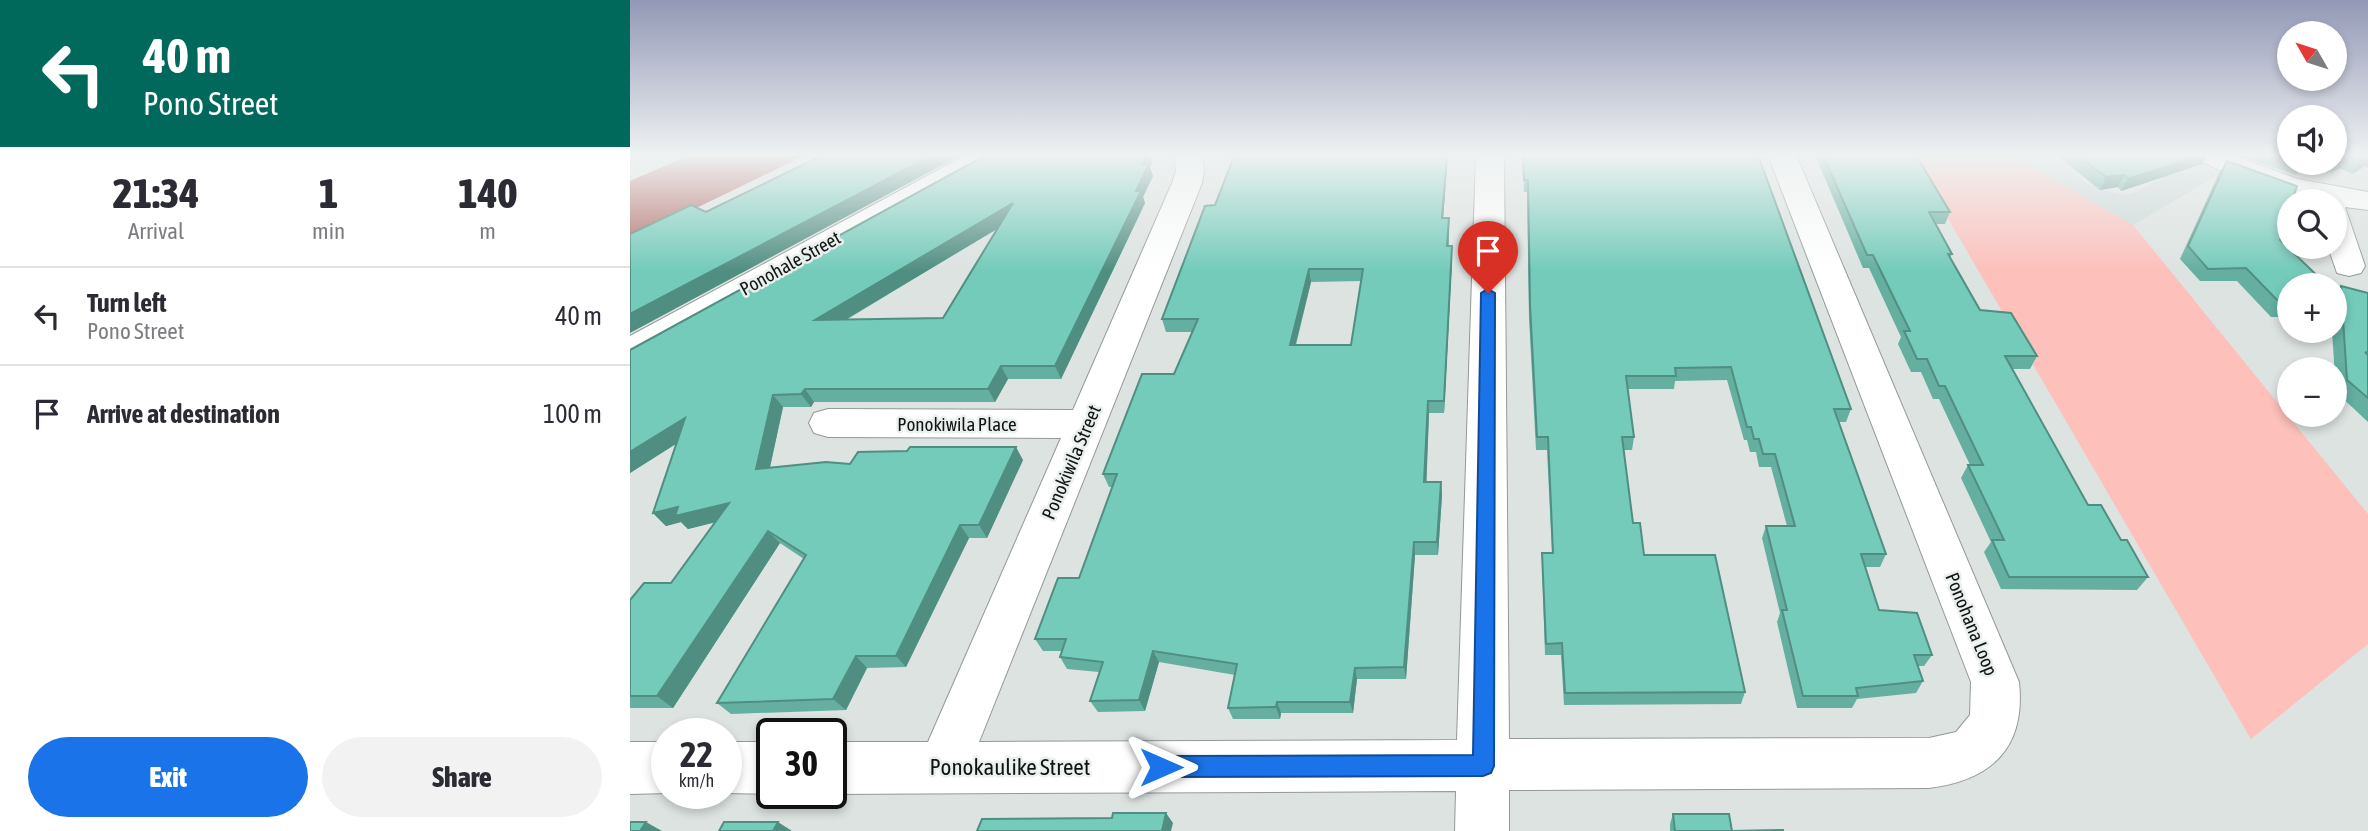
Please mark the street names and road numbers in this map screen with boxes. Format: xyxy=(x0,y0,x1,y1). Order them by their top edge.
street label: Ponohale Street xyxy=(736,226,844,300)
street label: Ponokiwila Street xyxy=(1037,401,1105,523)
street label: Ponokiwila Place xyxy=(897,413,1017,435)
street label: Ponohana Loop xyxy=(1941,569,2003,679)
street label: Ponokaulike Street xyxy=(930,754,1090,780)

